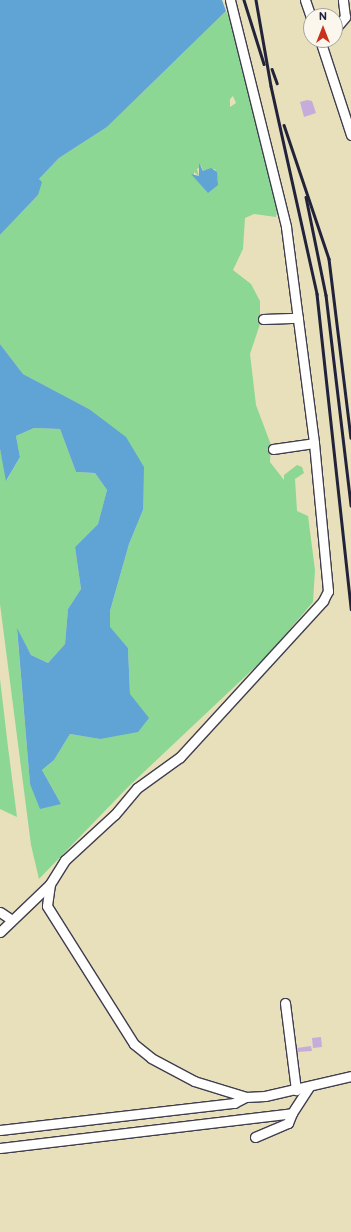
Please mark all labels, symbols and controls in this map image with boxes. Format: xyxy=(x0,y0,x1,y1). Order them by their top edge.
north arrow xyxy=(303,8,343,48)
text: N xyxy=(319,10,327,23)

